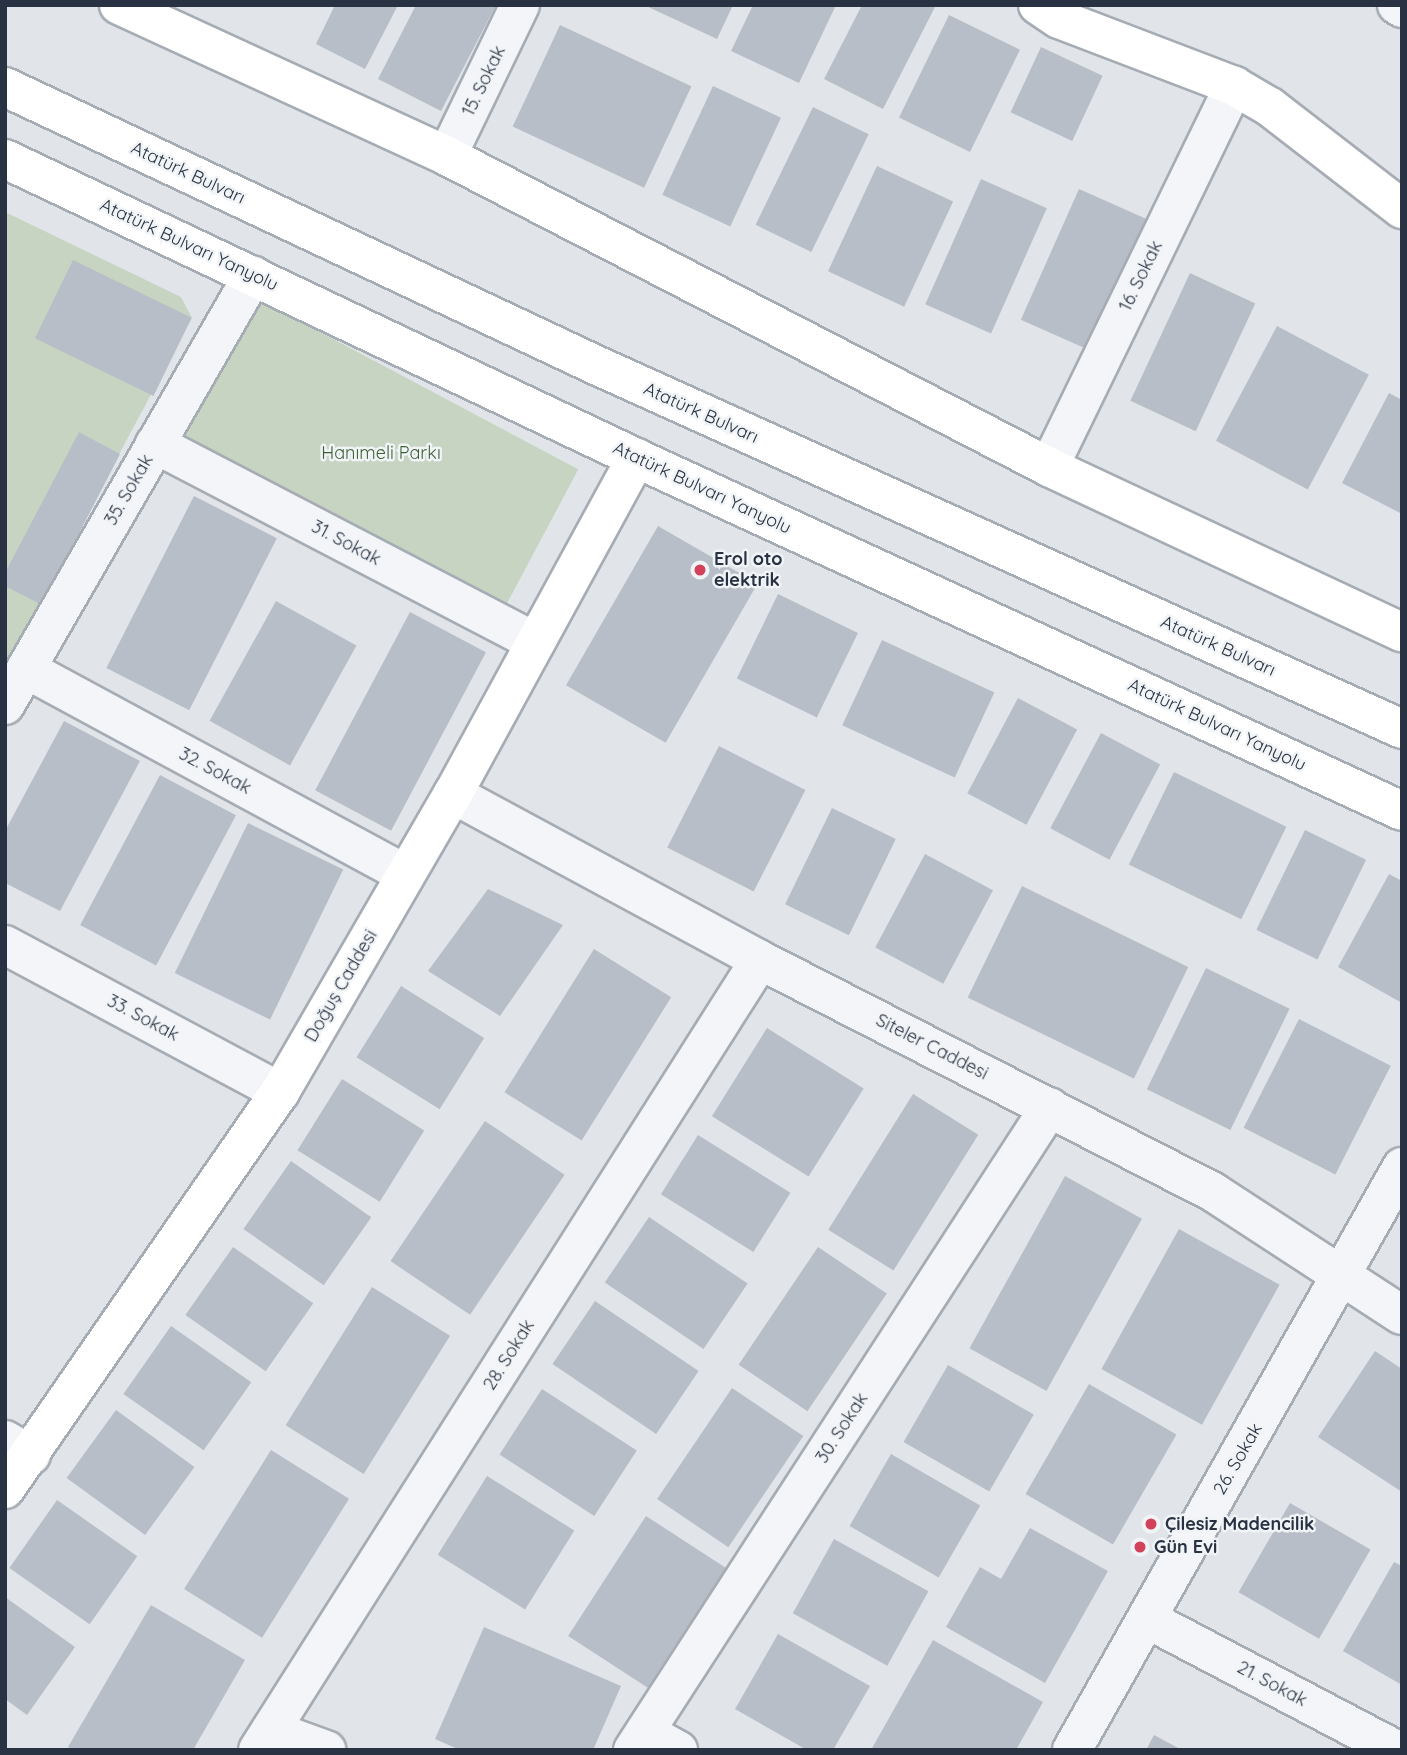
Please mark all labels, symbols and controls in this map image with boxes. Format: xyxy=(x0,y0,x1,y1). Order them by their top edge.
street label: 15. Sokak xyxy=(458,42,510,120)
street label: Atatürk Bulvarı xyxy=(128,137,248,209)
street label: Atatürk Bulvarı Yanyolu xyxy=(96,194,282,296)
street label: 16. Sokak xyxy=(1115,237,1167,315)
street label: Atatürk Bulvarı xyxy=(640,378,762,448)
street label: Atatürk Bulvarı Yanyolu xyxy=(609,437,795,539)
park label: Hanımeli Parkı xyxy=(321,442,441,464)
street label: 35. Sokak xyxy=(100,451,158,529)
street label: 31. Sokak xyxy=(308,516,384,570)
place label: Erol oto elektrik xyxy=(714,549,783,592)
marker: Erol oto elektrik xyxy=(692,562,708,578)
street label: Atatürk Bulvarı xyxy=(1157,611,1279,681)
street label: Atatürk Bulvarı Yanyolu xyxy=(1124,674,1310,776)
street label: 32. Sokak xyxy=(175,743,255,799)
street label: Doğuş Caddesi xyxy=(300,926,382,1046)
street label: 33. Sokak xyxy=(103,990,183,1046)
street label: Siteler Caddesi xyxy=(872,1009,992,1085)
street label: 28. Sokak xyxy=(479,1316,539,1394)
street label: 30. Sokak xyxy=(811,1389,873,1467)
street label: 26. Sokak xyxy=(1209,1419,1267,1499)
place label: Çilesiz Madencilik xyxy=(1165,1513,1314,1535)
marker: Çilesiz Madencilik xyxy=(1143,1516,1159,1532)
place label: Gün Evi xyxy=(1154,1536,1217,1558)
marker: Gün Evi xyxy=(1132,1539,1148,1555)
street label: 21. Sokak xyxy=(1233,1657,1311,1711)

